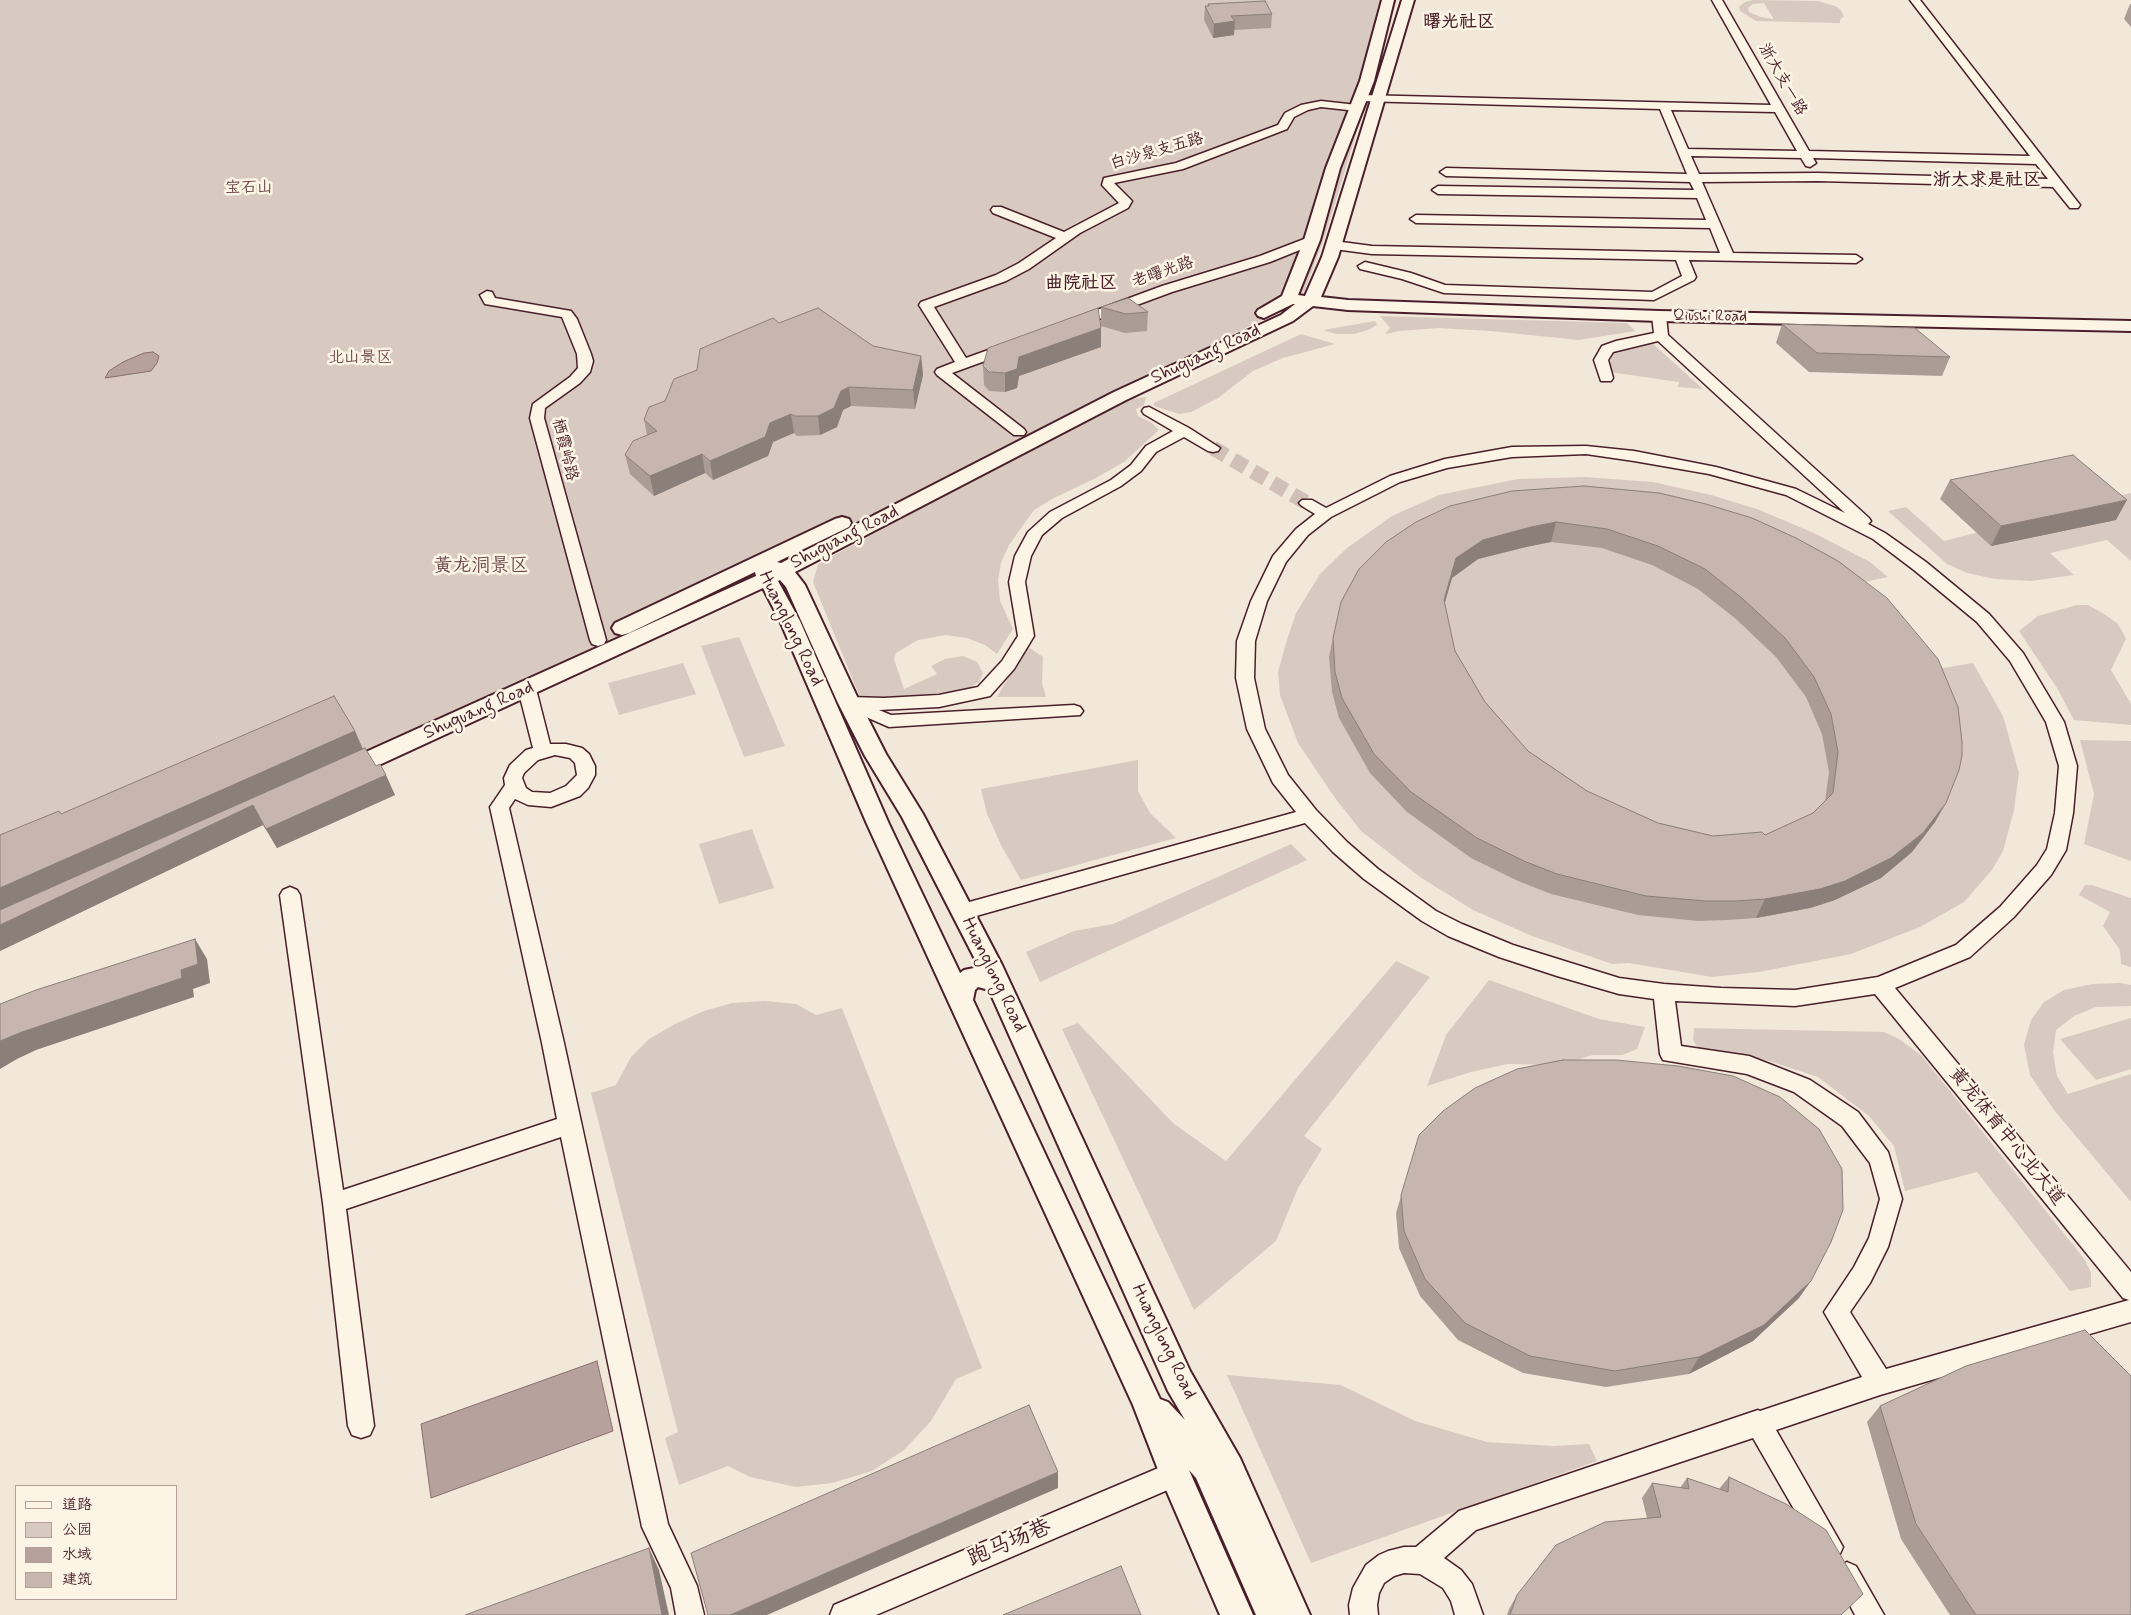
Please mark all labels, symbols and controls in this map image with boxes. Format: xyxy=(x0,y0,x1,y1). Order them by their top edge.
district label: 曙光社区 xyxy=(1423,12,1495,34)
street label: 浙大支一路 xyxy=(1754,41,1810,119)
street label: 白沙泉支五路 xyxy=(1108,130,1206,174)
district label: 浙大求是社区 xyxy=(1933,170,2041,192)
park label: 宝石山 xyxy=(225,179,273,199)
street label: 老曙光路 xyxy=(1130,254,1196,292)
district label: 曲院社区 xyxy=(1045,273,1117,295)
street label: Qiushi Road xyxy=(1673,307,1747,327)
street label: Shuguang Road xyxy=(1148,320,1264,390)
park label: 北山景区 xyxy=(328,349,392,369)
street label: 栖霞岭路 xyxy=(547,417,581,483)
street label: Shuguang Road xyxy=(787,501,903,575)
park label: 黄龙洞景区 xyxy=(434,556,528,578)
street label: Huanglong Road xyxy=(752,568,828,690)
street label: Shuguang Road xyxy=(420,677,538,745)
street label: Huanglong Road xyxy=(955,914,1031,1036)
street label: 黄龙体育中心北大道 xyxy=(1943,1063,2069,1211)
street label: Huanglong Road xyxy=(1125,1281,1201,1403)
legend xyxy=(15,1485,178,1600)
text: 道路 xyxy=(62,1495,92,1515)
street label: 跑马场巷 xyxy=(964,1515,1056,1573)
text: 公园 xyxy=(62,1520,92,1540)
text: 水域 xyxy=(62,1545,92,1565)
text: 建筑 xyxy=(62,1570,92,1590)

